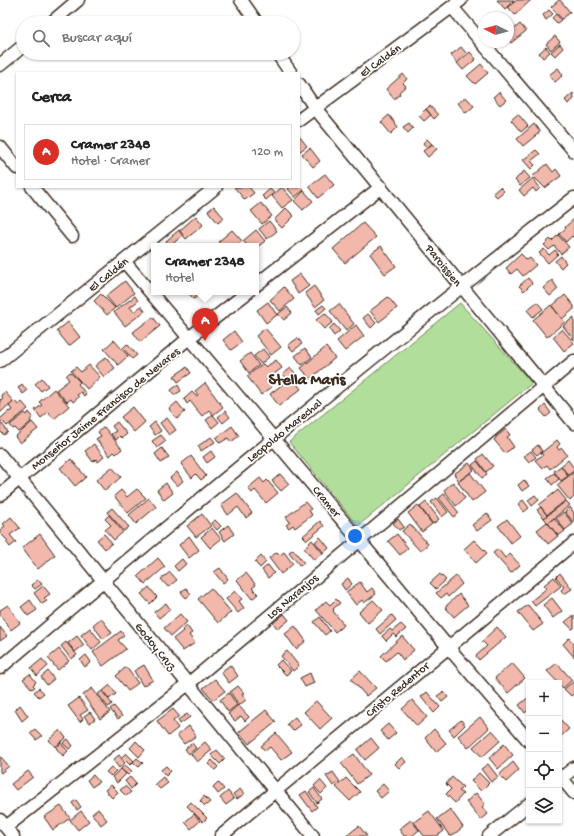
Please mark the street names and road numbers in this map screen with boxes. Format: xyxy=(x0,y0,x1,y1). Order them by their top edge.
street label: El Caldén xyxy=(358,42,405,81)
street label: Paroissien xyxy=(421,242,464,290)
street label: El Caldén xyxy=(86,255,132,296)
street label: Monseñor Jaime Francisco de Nevares xyxy=(29,345,184,474)
street label: Leopoldo Marechal xyxy=(245,397,326,466)
street label: Cramer xyxy=(308,484,344,522)
street label: Los Naranjos xyxy=(265,572,322,623)
street label: Godoy Cruz xyxy=(131,621,178,675)
street label: Cristo Redentor xyxy=(364,659,434,721)

